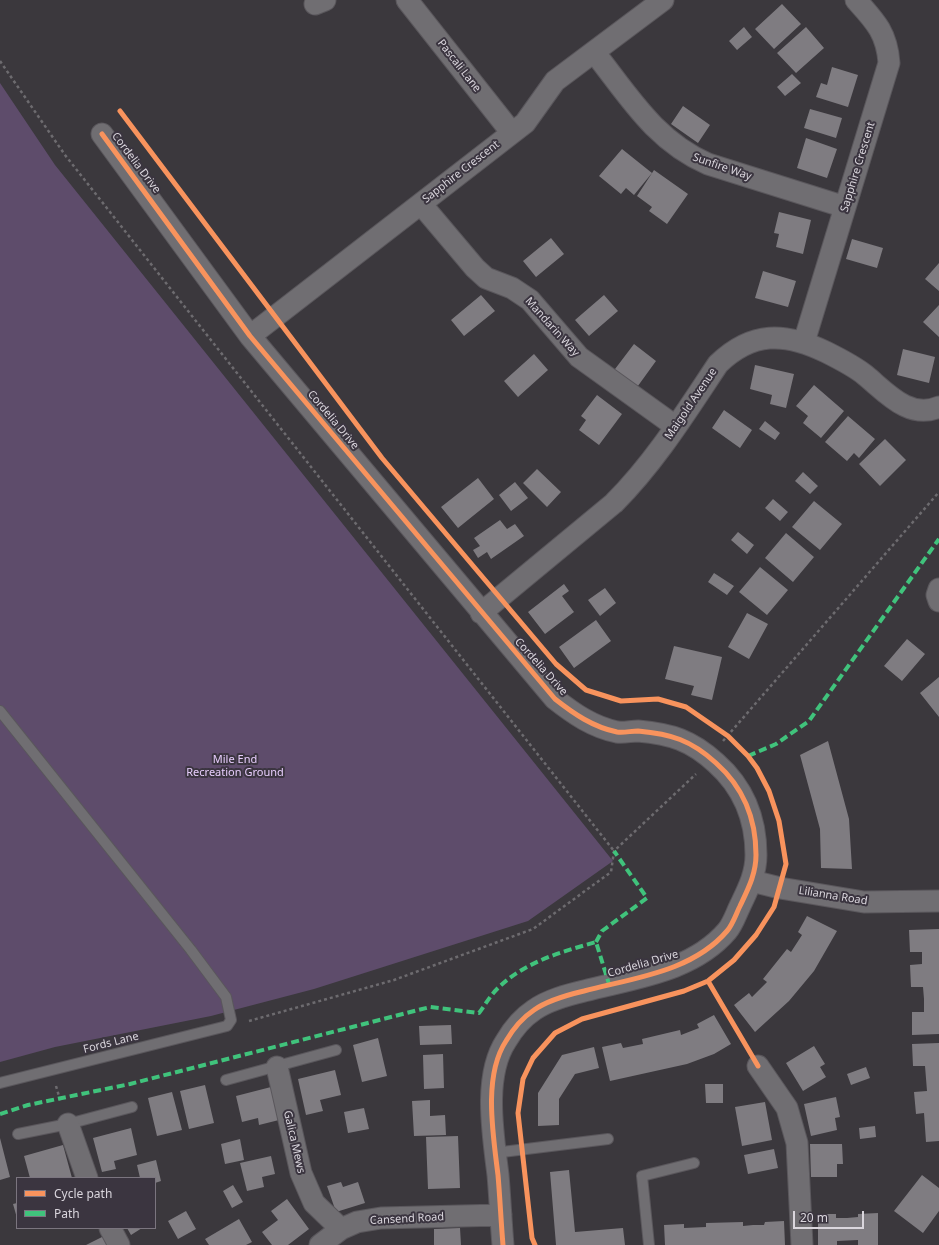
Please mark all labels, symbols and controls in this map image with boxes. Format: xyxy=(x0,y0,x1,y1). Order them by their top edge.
street label: Pascali Lane xyxy=(434,37,484,95)
street label: Sapphire Crescent xyxy=(838,120,878,214)
street label: Cordelia Drive xyxy=(109,130,163,196)
street label: Sapphire Crescent xyxy=(420,138,502,206)
street label: Sunfire Way xyxy=(691,151,753,183)
street label: Mandarin Way xyxy=(522,295,582,359)
street label: Maigold Avenue xyxy=(662,366,720,442)
street label: Cordelia Drive xyxy=(305,388,361,452)
street label: Cordelia Drive xyxy=(512,636,570,698)
park label: Mile End Recreation Ground xyxy=(186,753,284,779)
street label: Lilianna Road xyxy=(798,884,868,908)
street label: Cordelia Drive xyxy=(606,948,680,980)
street label: Fords Lane xyxy=(82,1030,140,1056)
street label: Galica Mews xyxy=(280,1109,308,1175)
legend xyxy=(16,1177,156,1229)
text: Cycle path xyxy=(54,1185,112,1202)
scale bar xyxy=(795,1203,866,1229)
text: Path xyxy=(54,1205,80,1222)
text: 20 m xyxy=(800,1209,828,1226)
street label: Cansend Road xyxy=(370,1210,444,1228)

